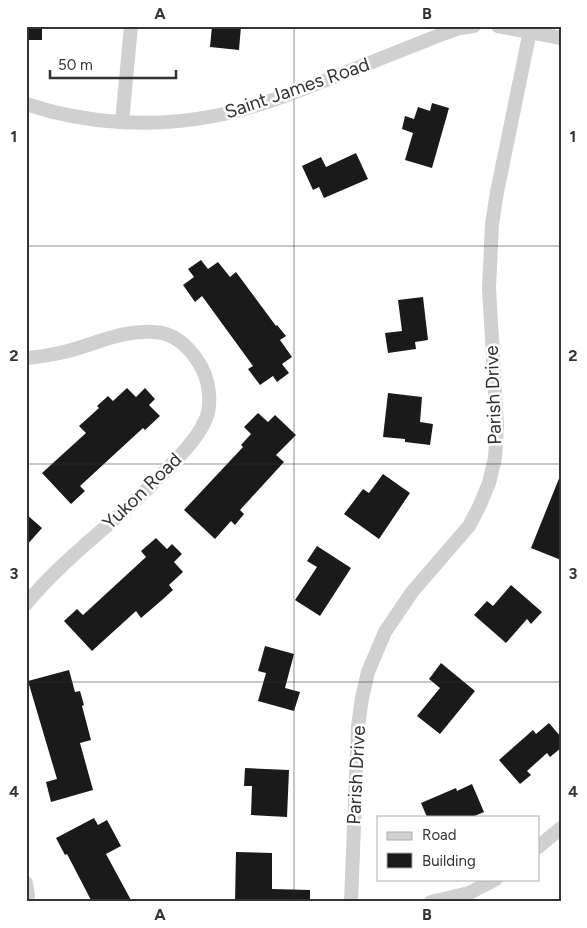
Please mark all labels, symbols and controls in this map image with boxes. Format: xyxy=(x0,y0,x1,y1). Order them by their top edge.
text: A xyxy=(154,4,166,23)
text: B xyxy=(422,4,432,23)
scale bar xyxy=(50,48,176,80)
street label: Saint James Road xyxy=(222,52,372,124)
text: 50 m xyxy=(58,56,93,74)
text: 1 xyxy=(11,127,17,146)
text: 1 xyxy=(570,127,576,146)
street label: Parish Drive xyxy=(480,345,506,445)
text: 2 xyxy=(9,346,19,365)
text: 2 xyxy=(568,346,578,365)
street label: Yukon Road xyxy=(98,448,186,534)
text: 3 xyxy=(10,564,19,583)
text: 3 xyxy=(569,564,578,583)
street label: Parish Drive xyxy=(342,725,370,825)
text: 4 xyxy=(9,782,19,801)
text: 4 xyxy=(568,782,578,801)
legend xyxy=(377,816,540,880)
text: Road xyxy=(422,826,457,844)
text: Building xyxy=(422,852,476,870)
text: A xyxy=(154,905,166,924)
text: B xyxy=(422,905,432,924)

